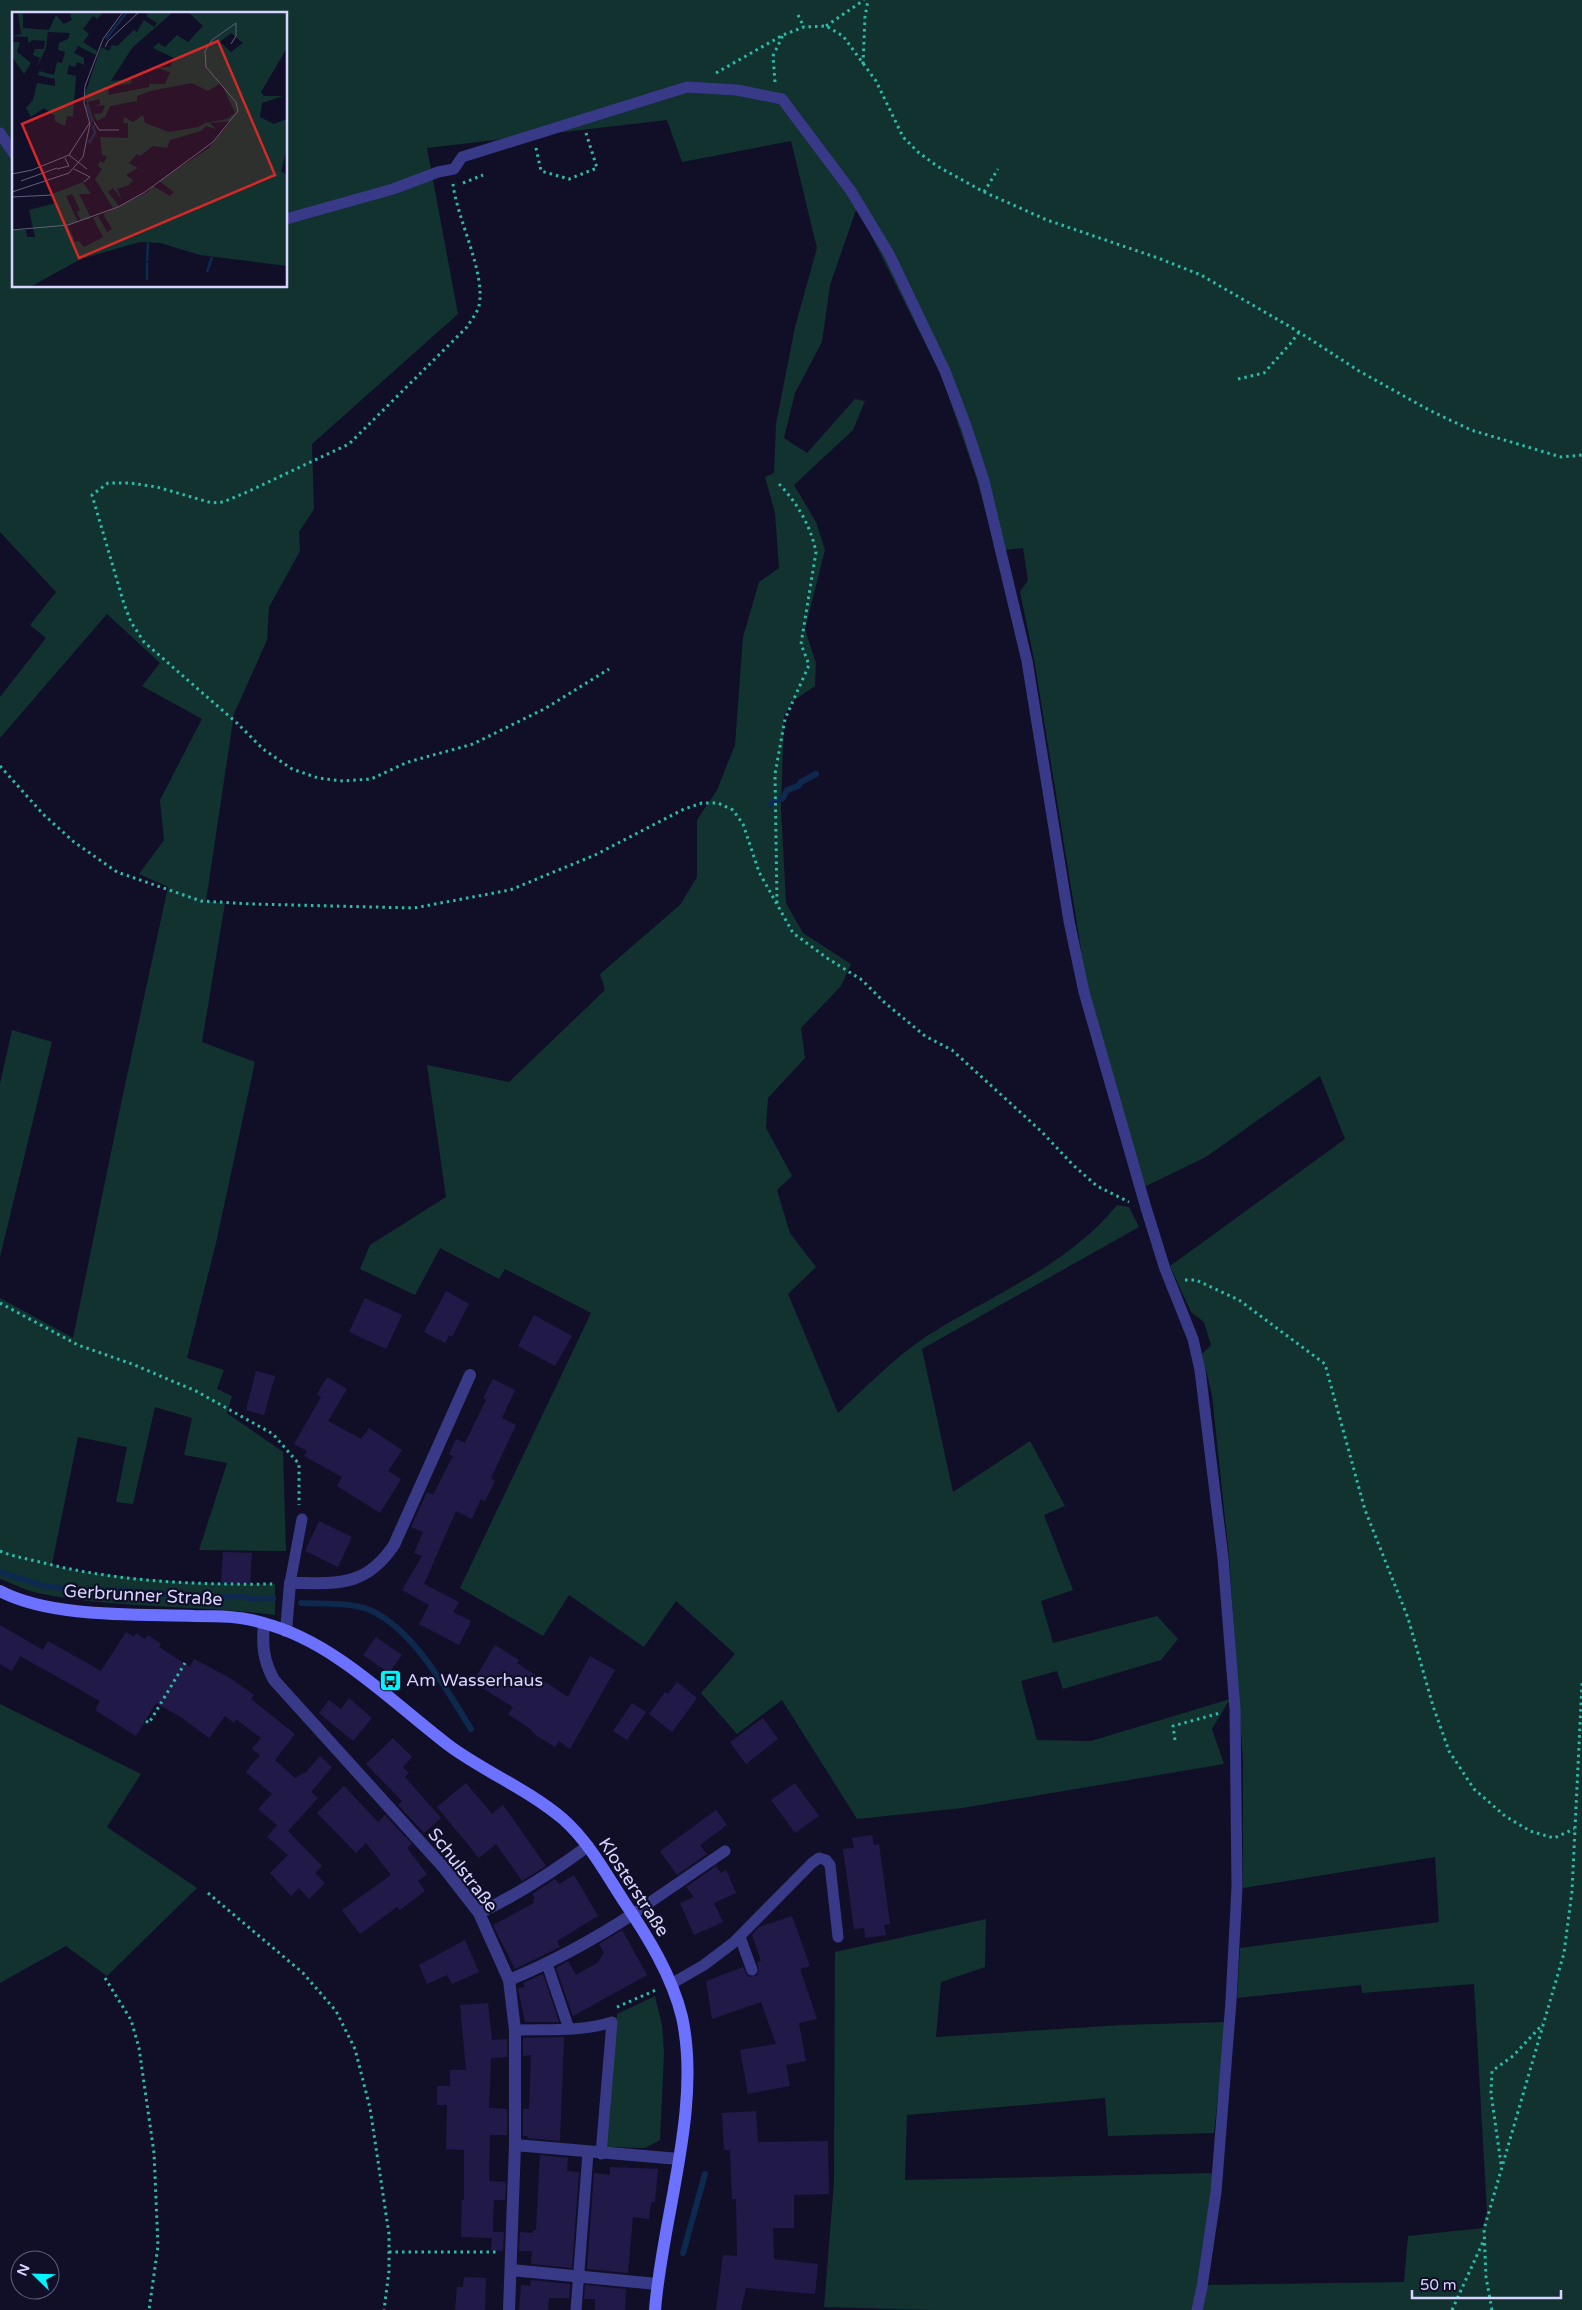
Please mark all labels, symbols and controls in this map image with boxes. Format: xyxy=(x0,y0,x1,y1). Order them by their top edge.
inset map xyxy=(12,12,288,288)
street label: Gerbrunner Straße xyxy=(63,1580,223,1610)
bus stop icon: Am Wasserhaus xyxy=(378,1668,402,1692)
place label: Am Wasserhaus xyxy=(406,1669,543,1691)
street label: Schulstraße xyxy=(423,1824,503,1916)
street label: Klosterstraße xyxy=(594,1833,674,1941)
north arrow xyxy=(10,2250,60,2300)
text: N xyxy=(13,2262,34,2279)
scale bar xyxy=(1412,2268,1561,2300)
text: 50 m xyxy=(1420,2276,1457,2294)

